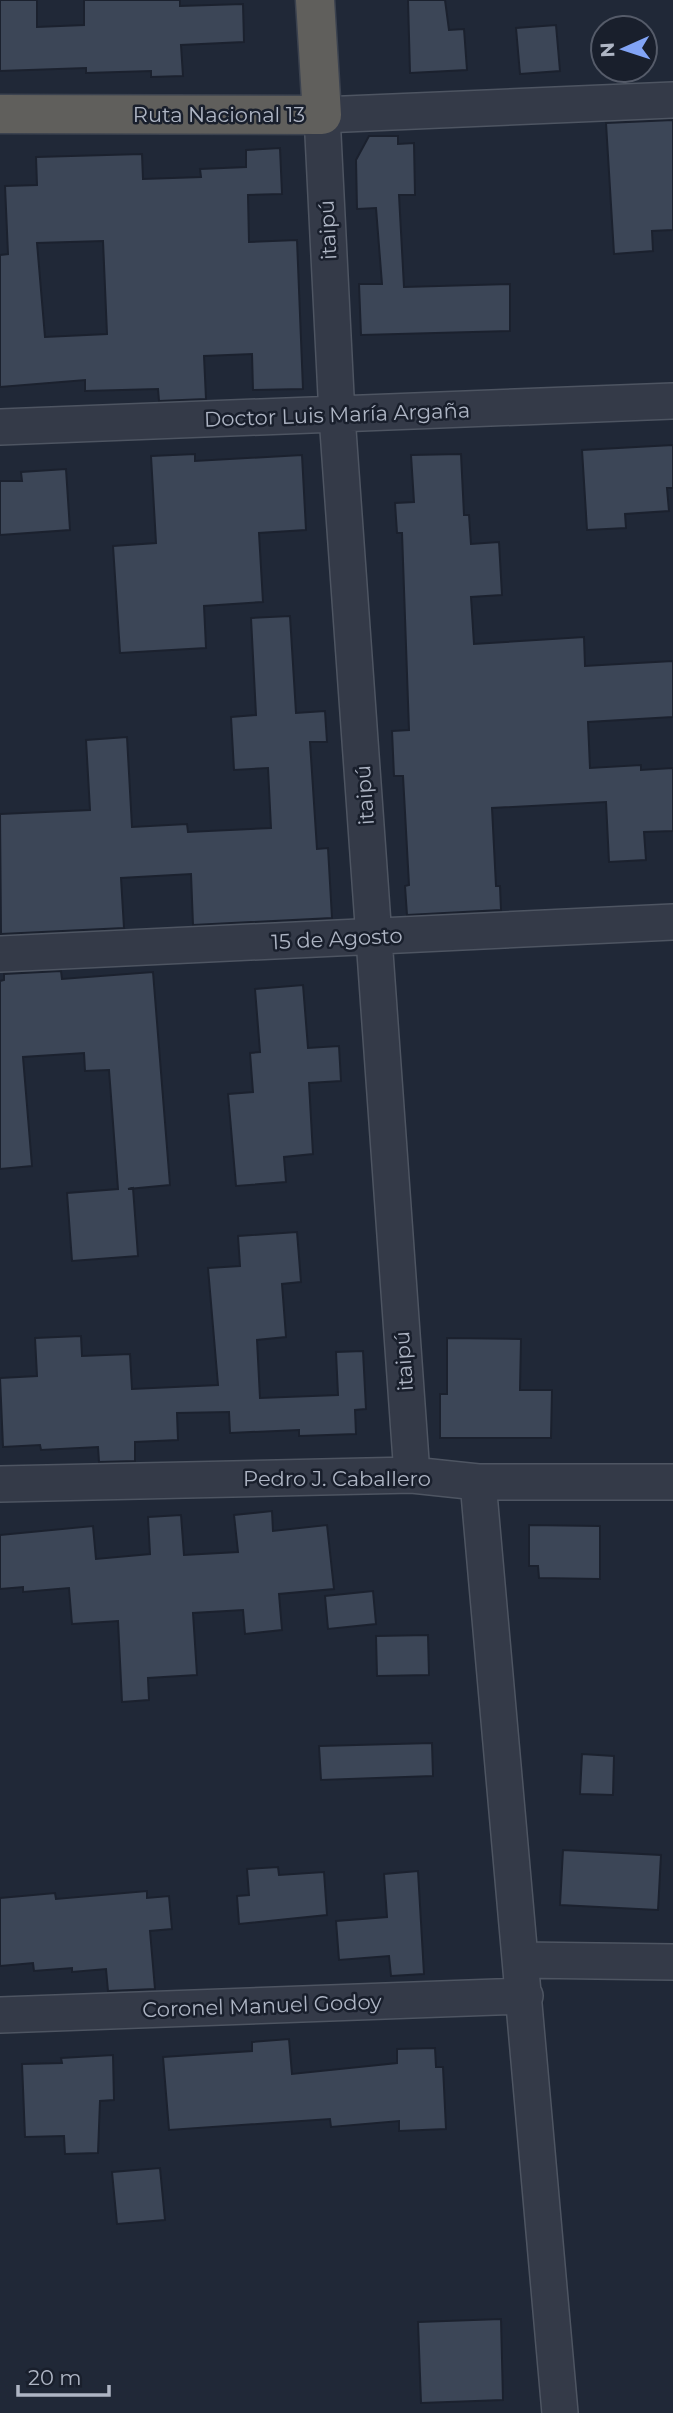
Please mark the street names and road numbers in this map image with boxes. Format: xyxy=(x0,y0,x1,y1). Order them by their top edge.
street label: Ruta Nacional 13 xyxy=(133,102,305,127)
street label: itaipú xyxy=(313,199,342,261)
street label: Doctor Luis María Argaña xyxy=(204,397,470,432)
street label: itaipú xyxy=(350,764,379,826)
street label: 15 de Agosto xyxy=(271,923,403,954)
street label: itaipú xyxy=(389,1330,418,1392)
street label: Pedro J. Caballero xyxy=(243,1466,431,1491)
street label: Coronel Manuel Godoy xyxy=(142,1989,383,2022)

